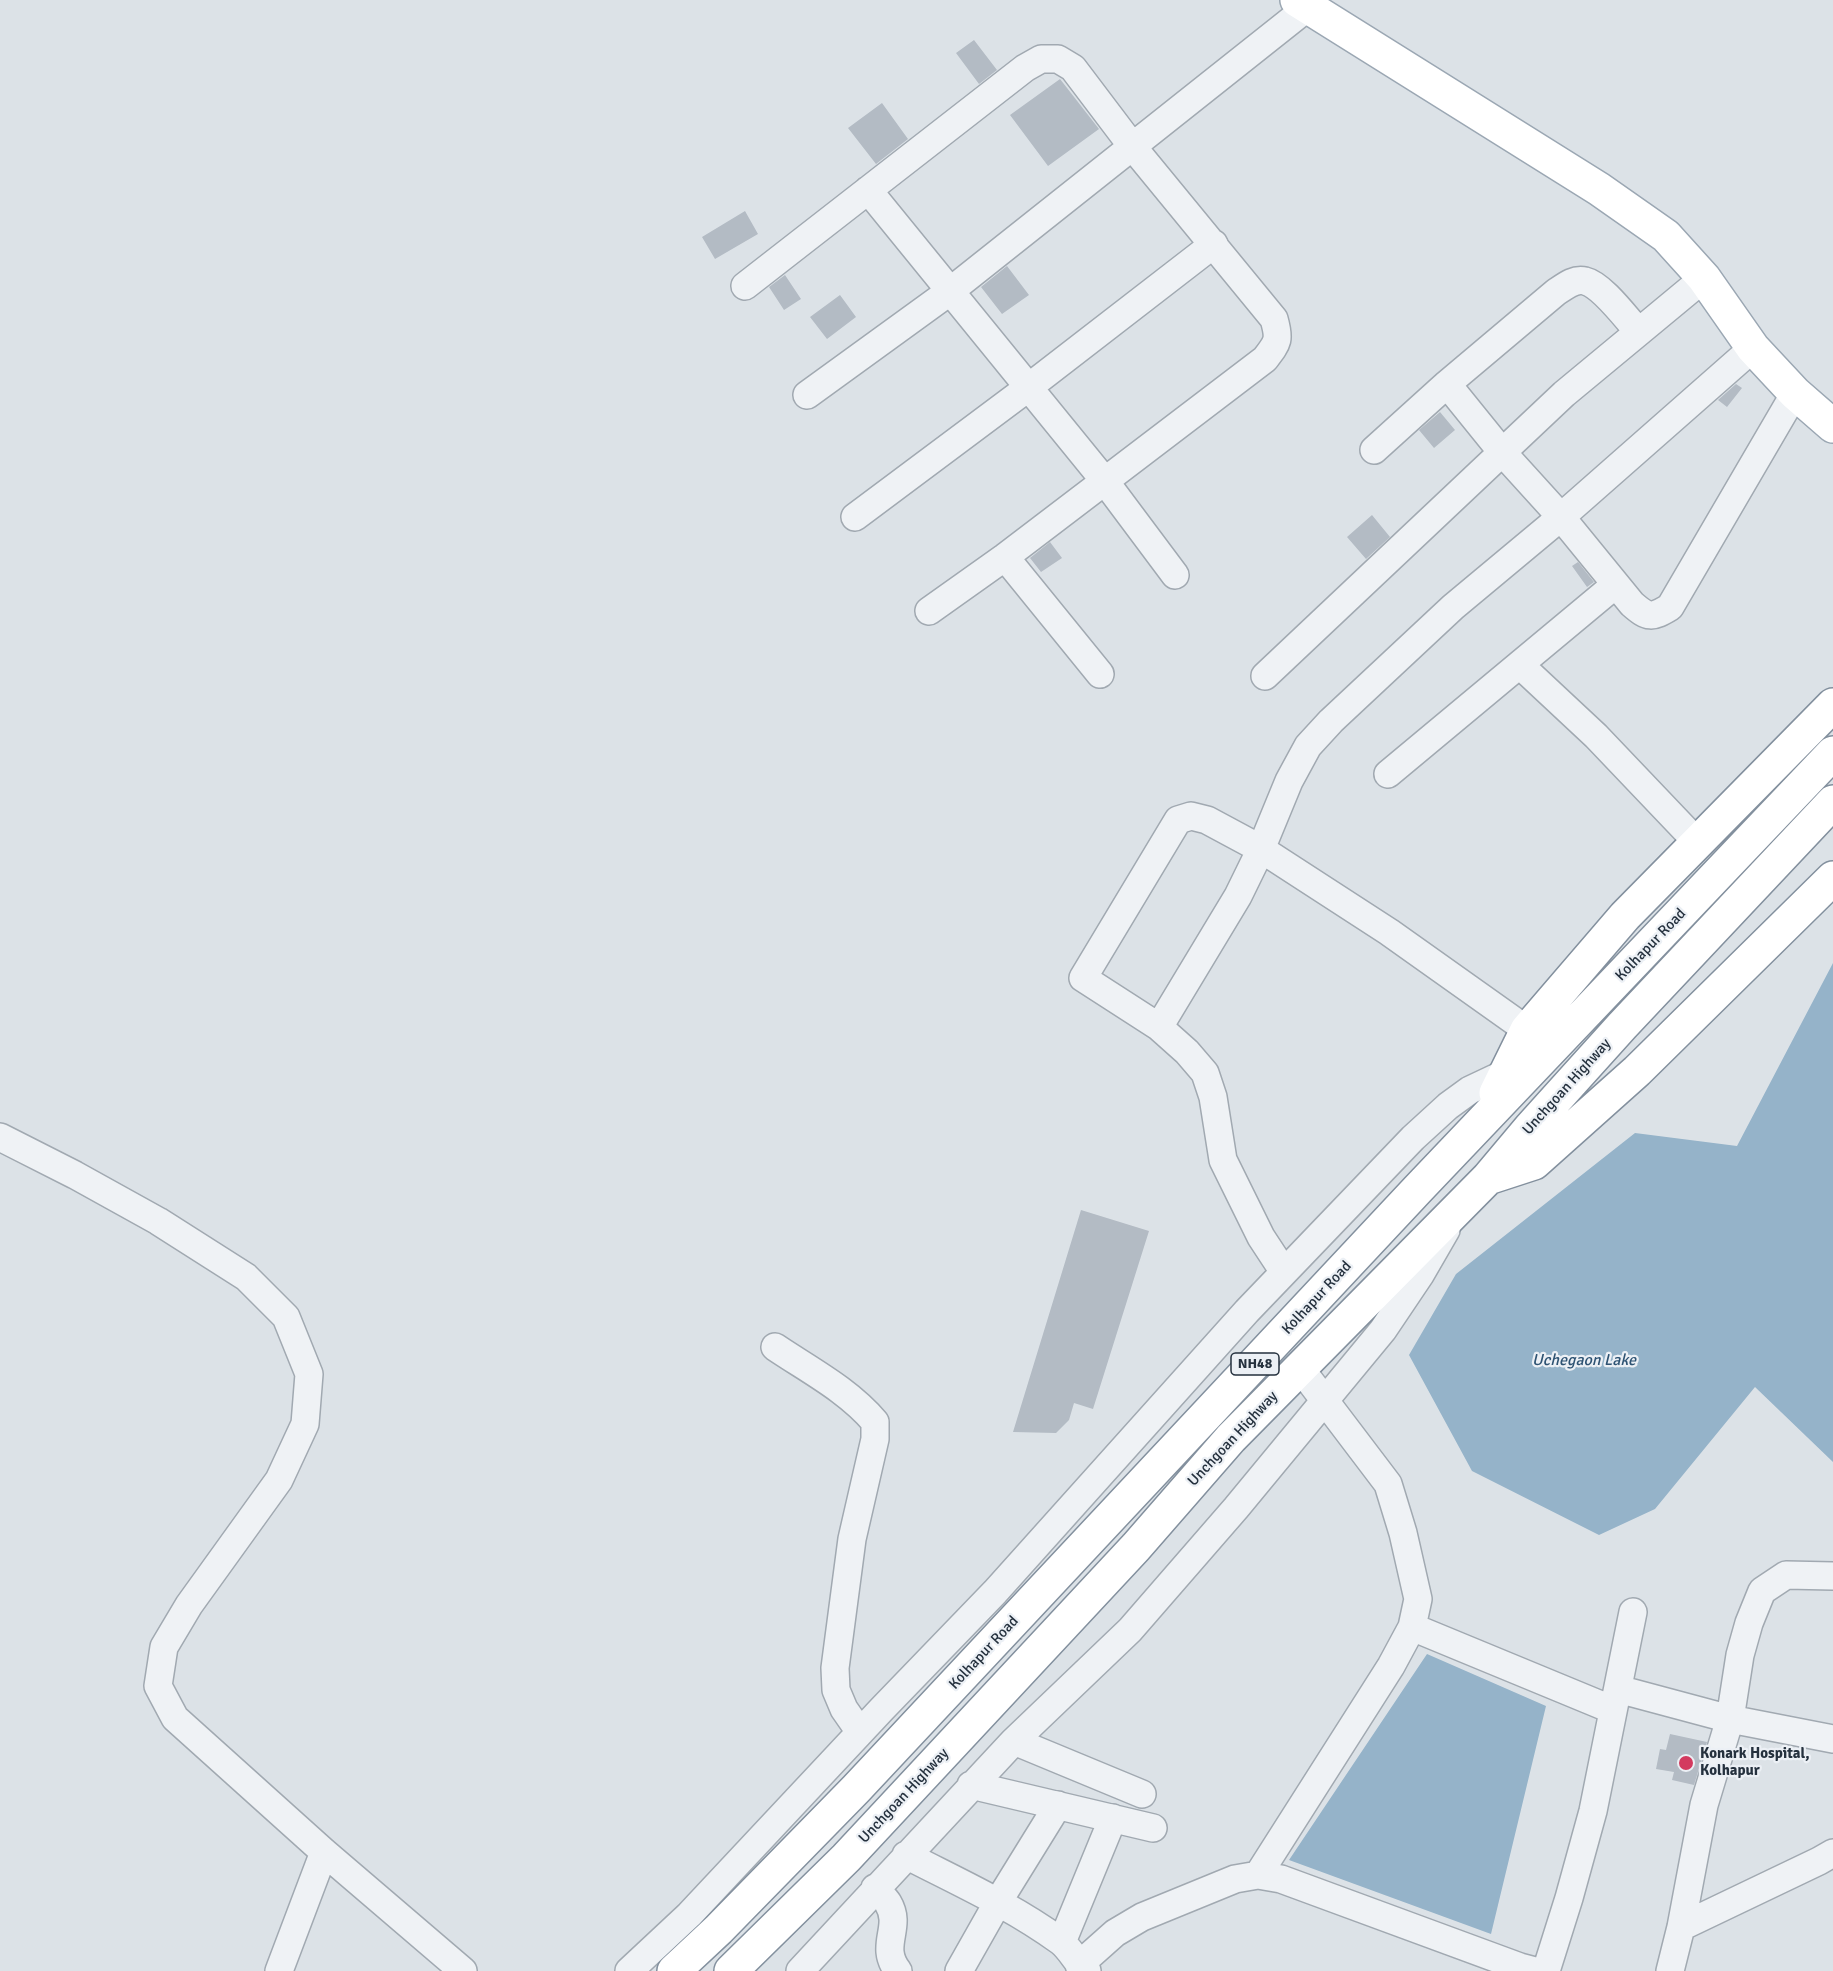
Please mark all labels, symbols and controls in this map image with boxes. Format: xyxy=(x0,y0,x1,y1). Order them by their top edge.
street label: Kolhapur Road xyxy=(1612,905,1690,985)
street label: Unchgoan Highway xyxy=(1519,1035,1615,1139)
street label: Kolhapur Road xyxy=(1278,1258,1356,1338)
water label: Uchegaon Lake xyxy=(1532,1351,1636,1371)
road number: NH48 xyxy=(1231,1353,1279,1375)
street label: Unchgoan Highway xyxy=(1184,1388,1282,1490)
street label: Kolhapur Road xyxy=(945,1613,1023,1693)
street label: Unchgoan Highway xyxy=(855,1745,953,1847)
place label: Konark Hospital, Kolhapur xyxy=(1700,1745,1810,1780)
marker: Konark Hospital, Kolhapur xyxy=(1677,1754,1695,1772)

